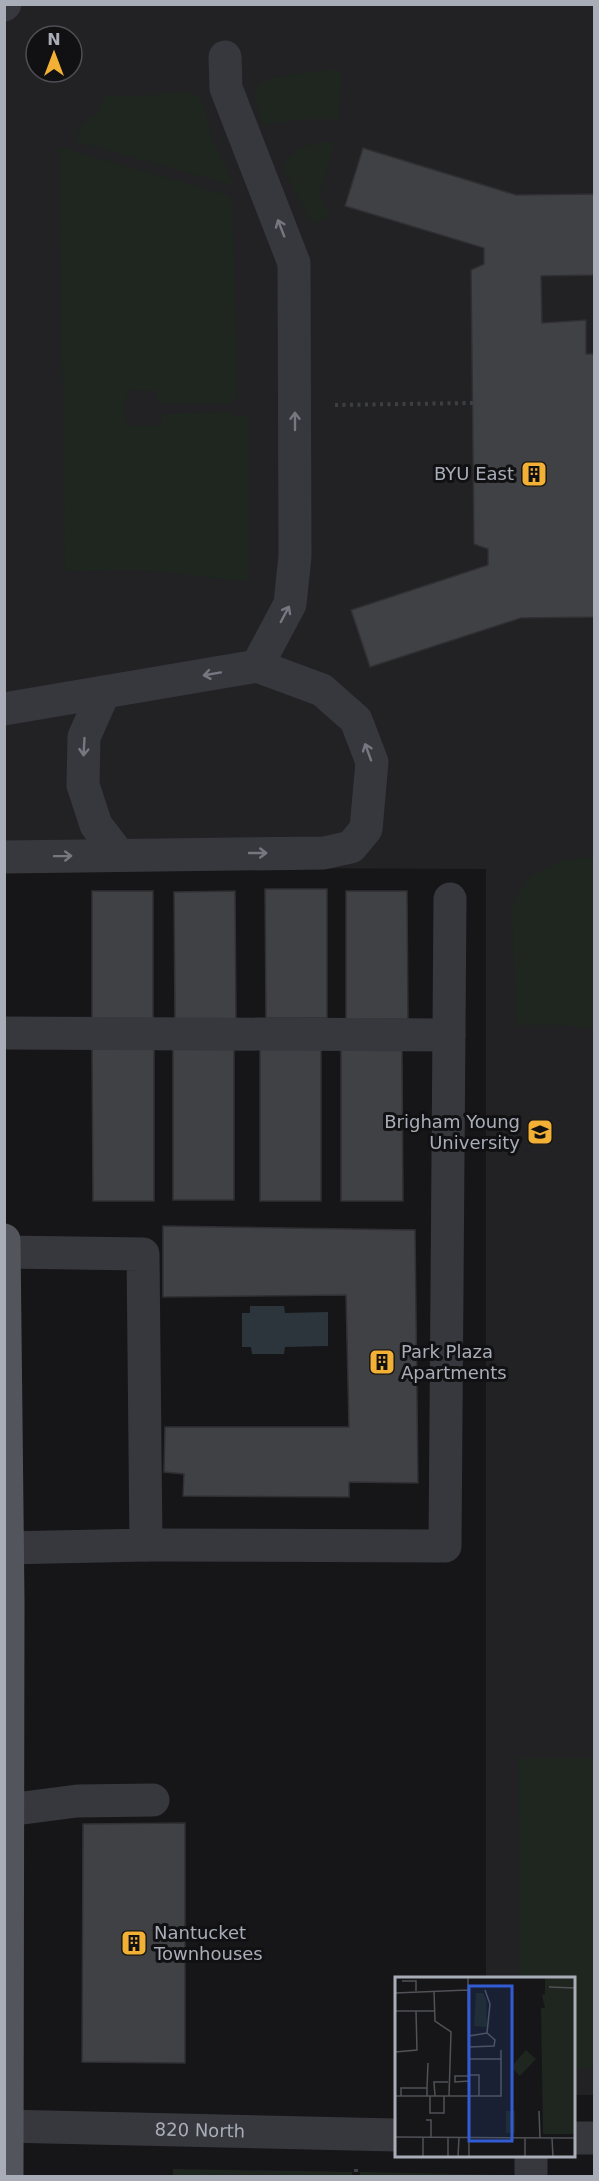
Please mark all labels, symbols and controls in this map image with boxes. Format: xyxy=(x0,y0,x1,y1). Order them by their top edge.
north arrow xyxy=(24,24,84,84)
text: N xyxy=(47,30,61,49)
one-way arrow xyxy=(275,219,286,238)
one-way arrow xyxy=(289,411,301,431)
building icon: BYU East xyxy=(519,459,549,489)
place label: BYU East xyxy=(434,463,514,484)
one-way arrow xyxy=(279,606,291,623)
one-way arrow xyxy=(203,668,222,679)
one-way arrow xyxy=(78,736,89,756)
one-way arrow xyxy=(361,744,372,762)
one-way arrow xyxy=(247,848,267,859)
one-way arrow xyxy=(52,850,72,862)
place label: Brigham Young University xyxy=(384,1111,520,1153)
school or university icon: Brigham Young University xyxy=(525,1117,555,1147)
place label: Park Plaza Apartments xyxy=(401,1341,507,1383)
building icon: Park Plaza Apartments xyxy=(367,1347,397,1377)
place label: Nantucket Townhouses xyxy=(153,1922,263,1964)
building icon: Nantucket Townhouses xyxy=(119,1928,149,1958)
inset map xyxy=(395,1977,575,2157)
street label: 820 North xyxy=(154,2118,245,2142)

